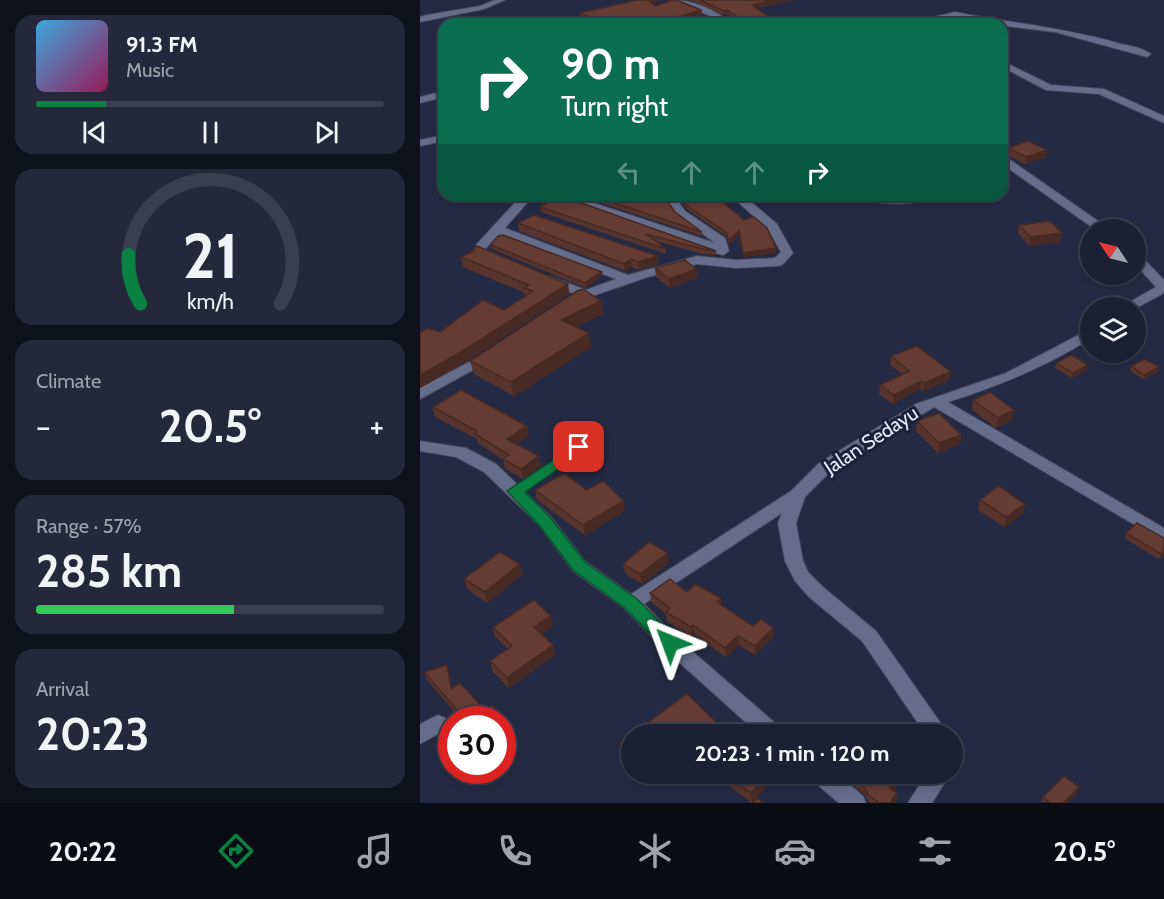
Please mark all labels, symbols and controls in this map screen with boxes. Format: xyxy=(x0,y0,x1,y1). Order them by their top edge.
text: 91.3 FM xyxy=(126,31,198,58)
text: 90 m xyxy=(561,38,660,90)
icon: right xyxy=(462,42,540,120)
text: Music xyxy=(126,58,174,82)
text: Turn right xyxy=(561,90,668,123)
icon: previous xyxy=(78,116,111,149)
icon: pause xyxy=(194,116,227,149)
icon: next xyxy=(310,116,343,149)
icon: left xyxy=(612,156,645,189)
icon: ahead xyxy=(675,156,708,189)
icon: ahead xyxy=(738,156,771,189)
icon: right xyxy=(801,156,834,189)
text: 21 xyxy=(182,218,238,294)
north arrow xyxy=(1080,219,1146,285)
map controls xyxy=(1080,219,1146,363)
text: km/h xyxy=(187,289,233,315)
button: layers xyxy=(1080,297,1146,363)
text: Climate xyxy=(36,369,101,393)
text: 20.5° xyxy=(159,399,261,453)
street label: Jalan Sedayu xyxy=(819,401,923,480)
text: − xyxy=(36,406,51,446)
text: + xyxy=(369,406,384,446)
pin xyxy=(553,421,604,472)
icon: arrive xyxy=(562,430,595,463)
text: Range · 57% xyxy=(36,514,142,538)
text: 285 km xyxy=(36,544,182,598)
position arrow xyxy=(638,611,702,675)
text: Arrival xyxy=(36,677,89,701)
speed limit sign: 30 xyxy=(438,706,516,784)
text: 20:23 xyxy=(36,707,150,761)
text: 20:23 · 1 min · 120 m xyxy=(695,740,889,767)
icon: directions xyxy=(215,830,257,872)
icon: music xyxy=(354,830,396,872)
icon: phone xyxy=(494,830,536,872)
icon: climate xyxy=(634,830,676,872)
icon: car xyxy=(774,830,816,872)
icon: filters xyxy=(914,830,956,872)
text: 20:22 xyxy=(49,835,117,868)
text: 20.5° xyxy=(1054,835,1115,868)

